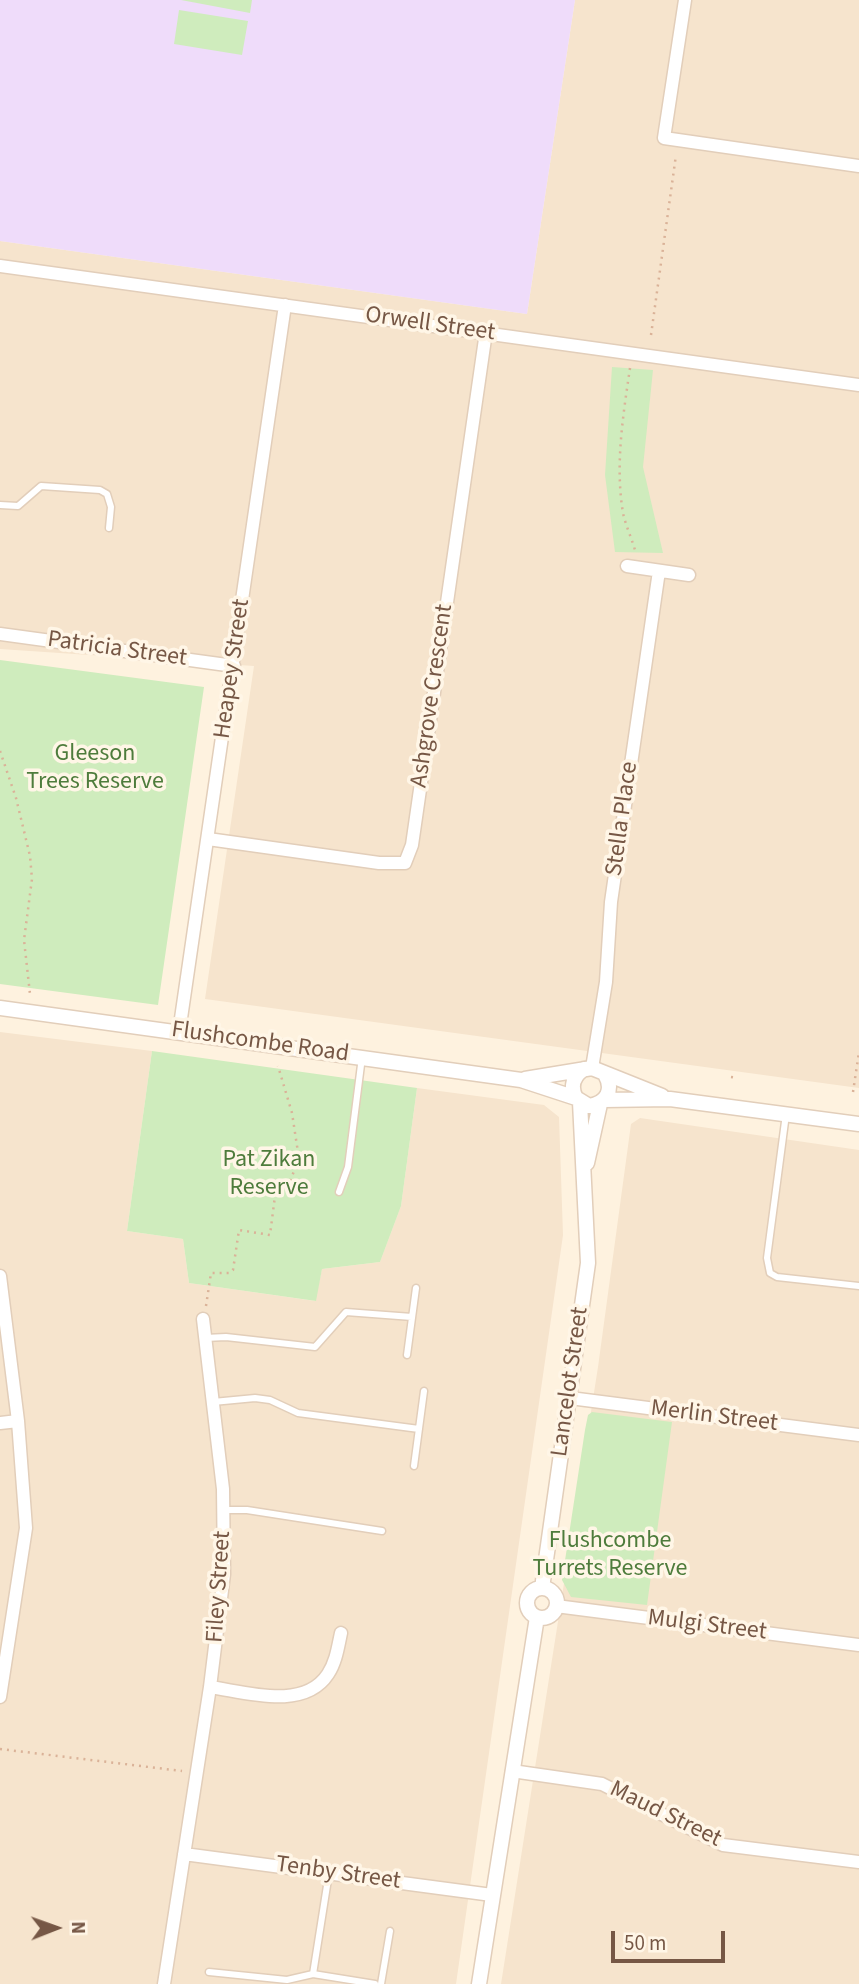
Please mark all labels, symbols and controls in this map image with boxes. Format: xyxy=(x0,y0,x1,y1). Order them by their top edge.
street label: Orwell Street xyxy=(363,302,497,348)
street label: Heapey Street xyxy=(209,597,257,741)
street label: Ashgrove Crescent xyxy=(406,602,460,790)
street label: Patricia Street xyxy=(45,626,189,674)
park label: Gleeson Trees Reserve xyxy=(26,741,164,797)
street label: Stella Place xyxy=(601,760,645,878)
street label: Flushcombe Road xyxy=(169,1016,351,1070)
park label: Pat Zikan Reserve xyxy=(223,1147,315,1203)
street label: Lancelot Street xyxy=(546,1305,596,1459)
street label: Merlin Street xyxy=(649,1395,779,1439)
park label: Flushcombe Turrets Reserve xyxy=(533,1528,687,1584)
street label: Filey Street xyxy=(202,1530,238,1644)
street label: Mulgi Street xyxy=(646,1604,768,1648)
street label: Maud Street xyxy=(604,1776,726,1854)
street label: Tenby Street xyxy=(274,1851,402,1897)
north arrow xyxy=(21,1893,91,1963)
scale bar xyxy=(614,1918,728,1962)
text: N xyxy=(64,1921,91,1934)
text: 50 m xyxy=(624,1928,666,1958)

